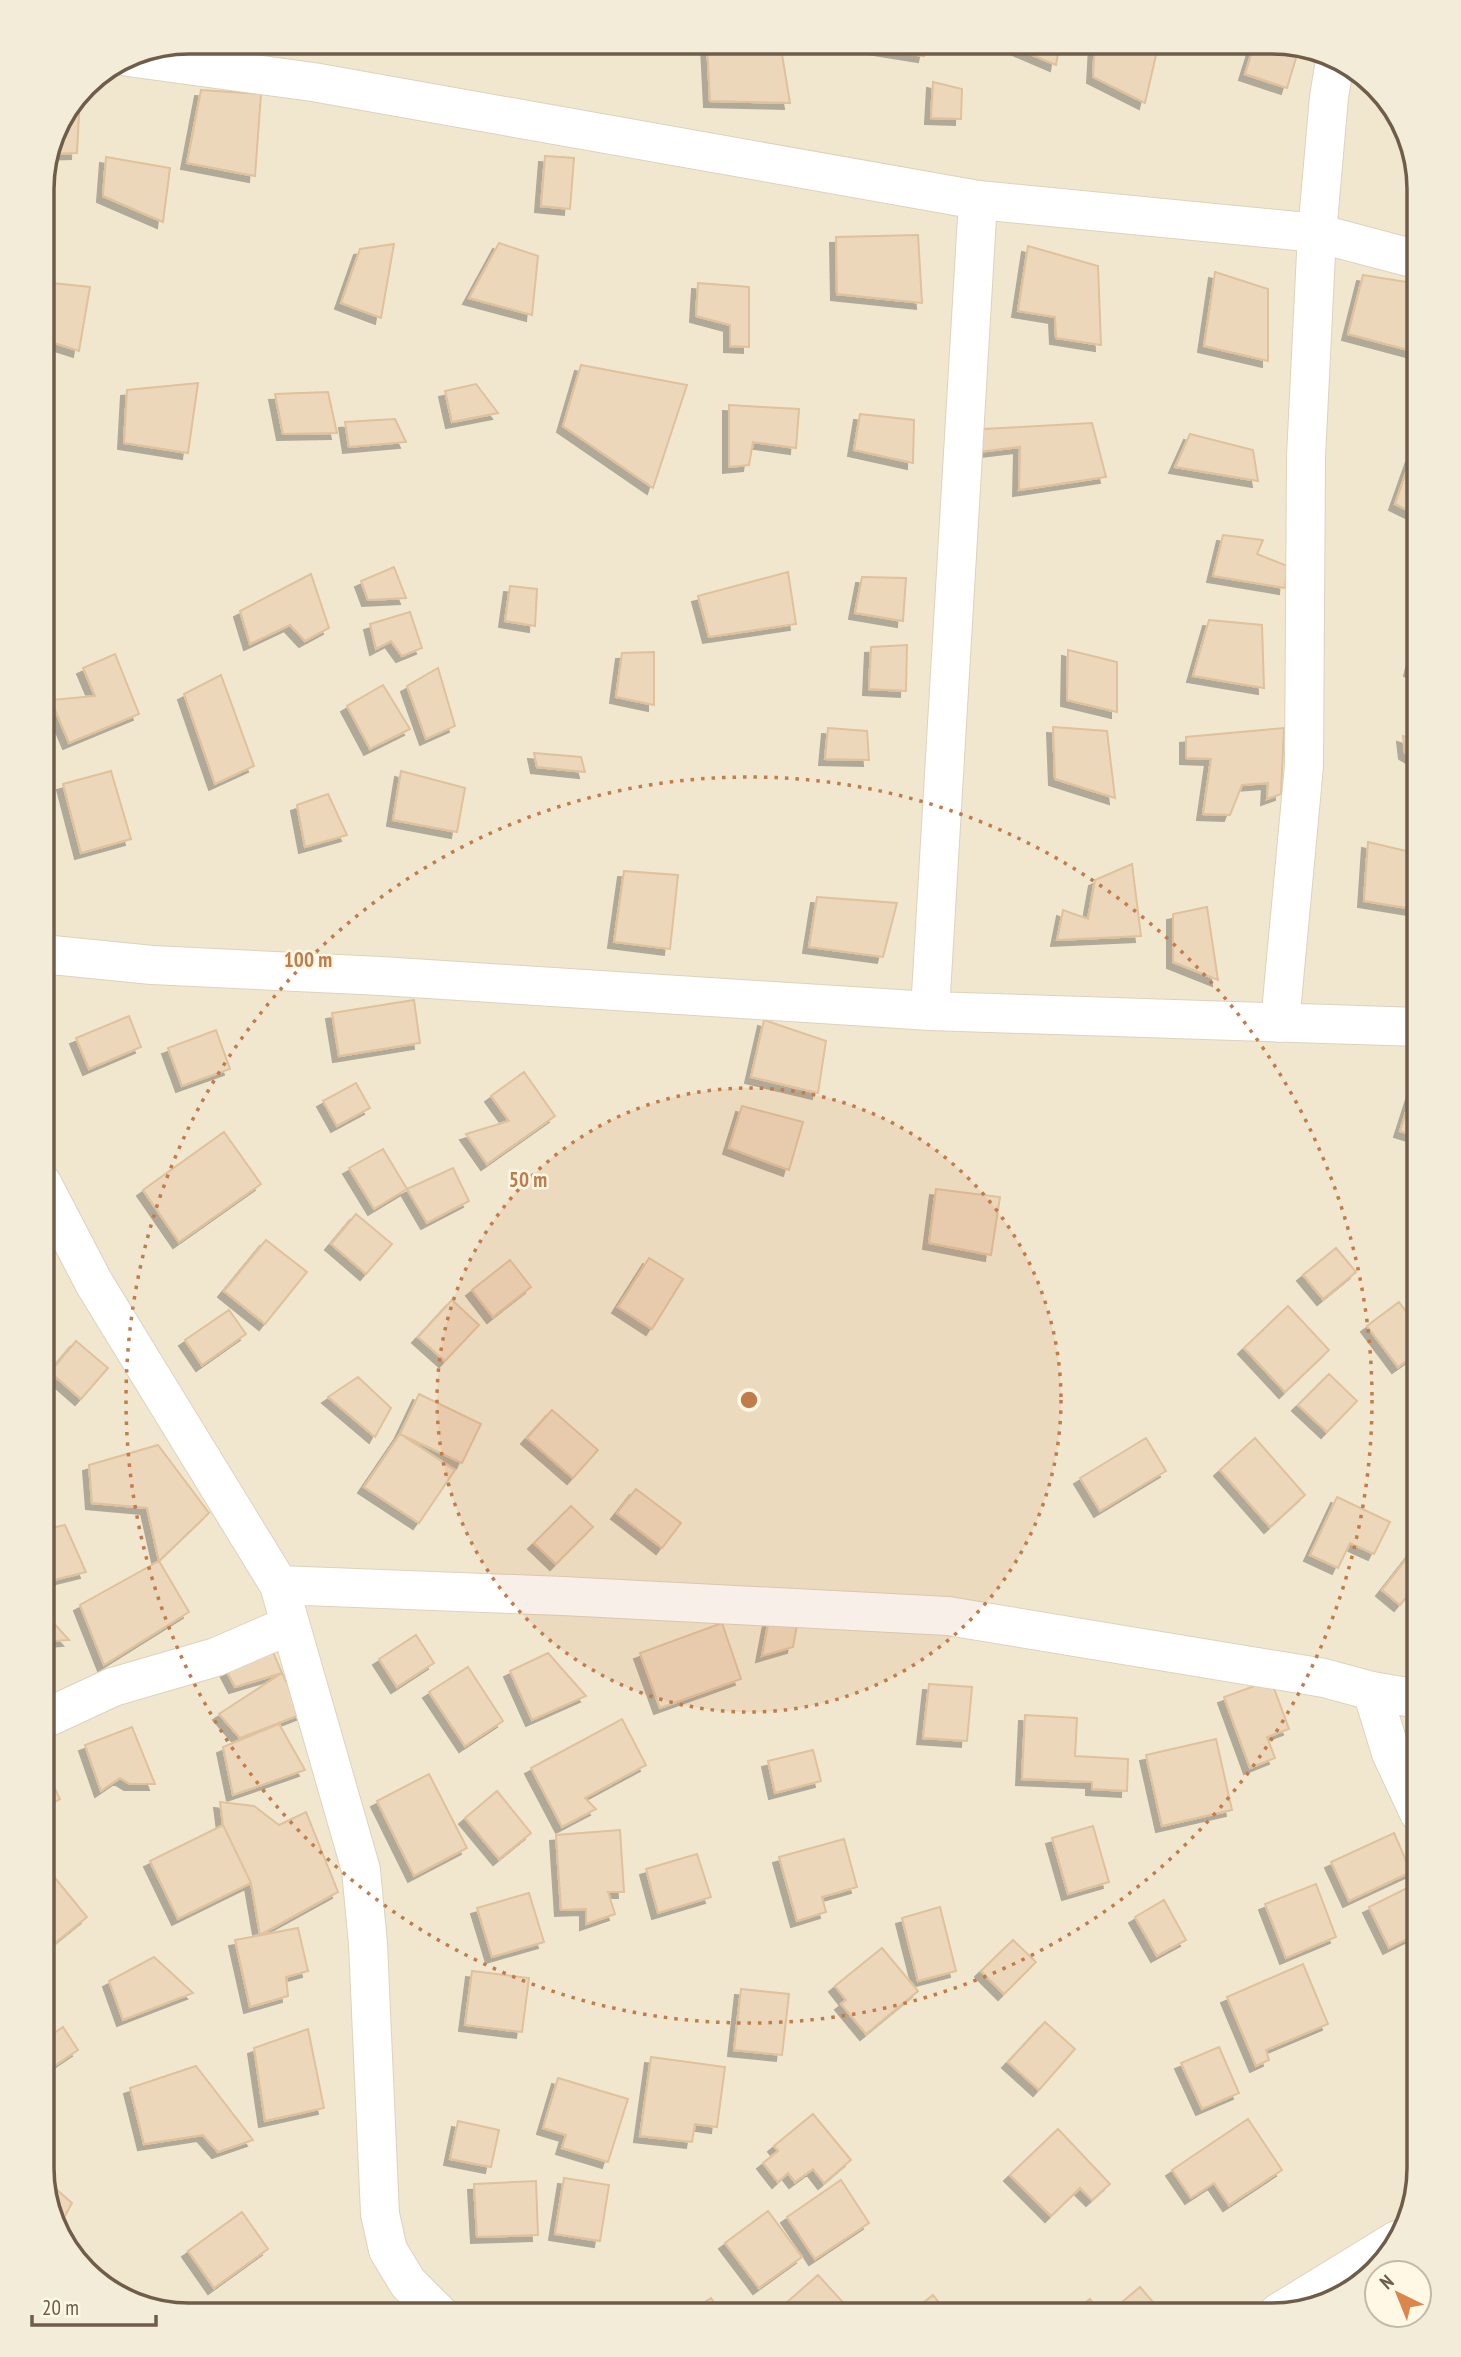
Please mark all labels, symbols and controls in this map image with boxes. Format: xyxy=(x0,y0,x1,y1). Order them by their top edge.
text: 100 m xyxy=(284,946,332,973)
text: 50 m xyxy=(509,1166,547,1193)
centre of rings xyxy=(737,1388,761,1412)
north arrow xyxy=(1363,2259,1433,2329)
text: N xyxy=(1374,2269,1398,2294)
scale bar xyxy=(32,2284,156,2328)
text: 20 m xyxy=(42,2294,79,2321)

